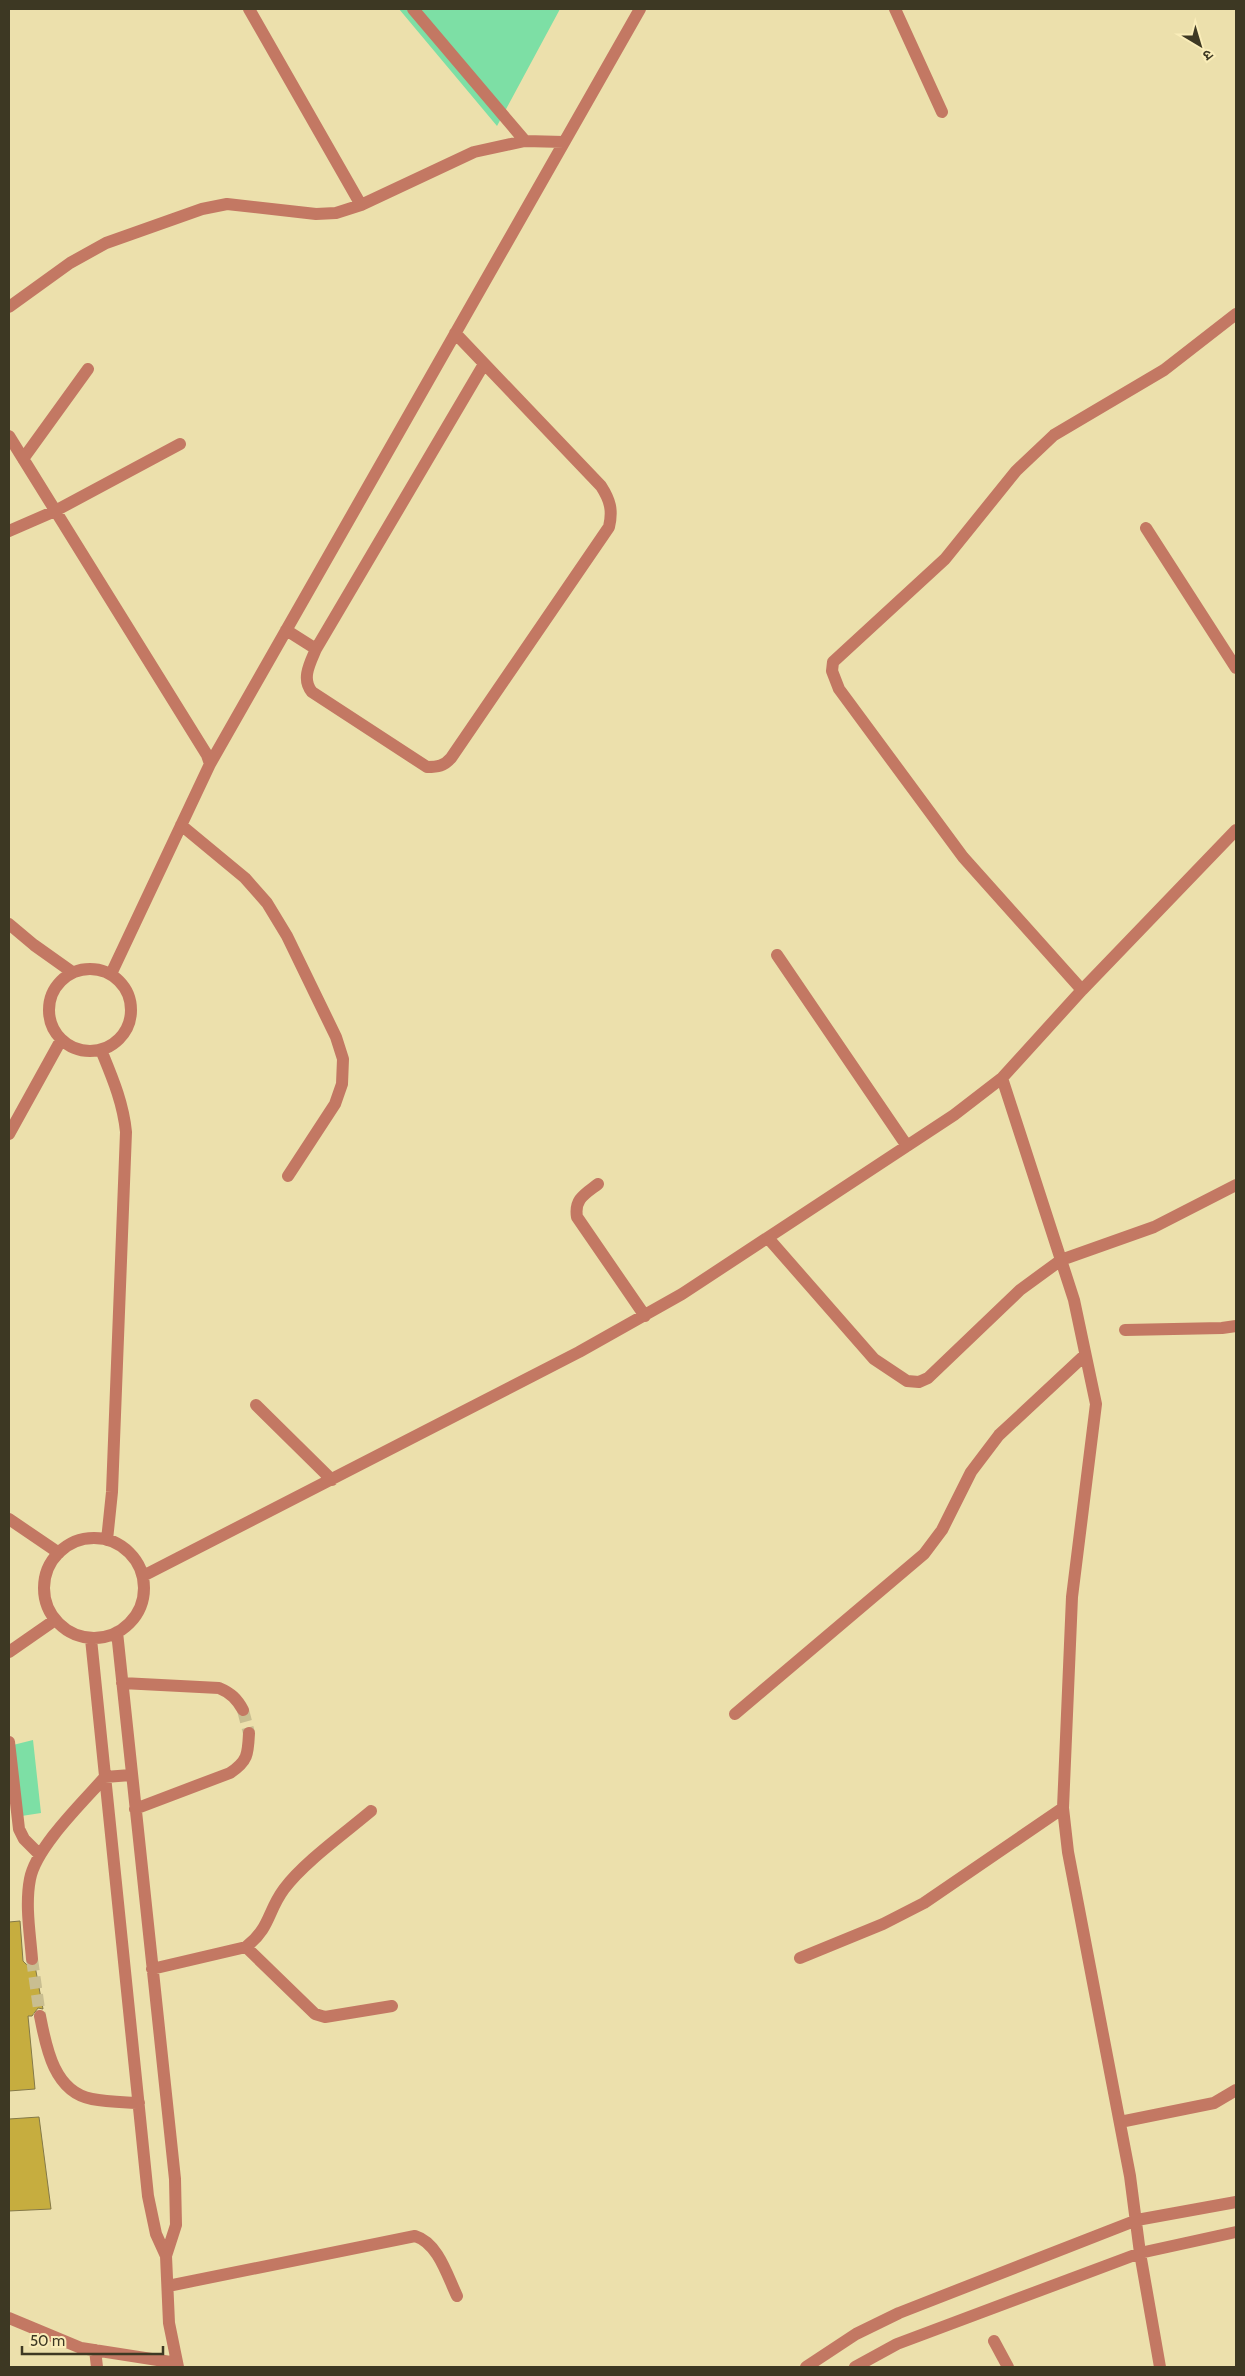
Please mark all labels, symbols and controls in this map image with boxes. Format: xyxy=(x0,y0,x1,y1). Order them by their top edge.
north arrow xyxy=(1175,20,1225,70)
text: उ xyxy=(1199,46,1217,65)
scale bar xyxy=(22,2324,164,2356)
text: 50 m xyxy=(30,2332,65,2350)

